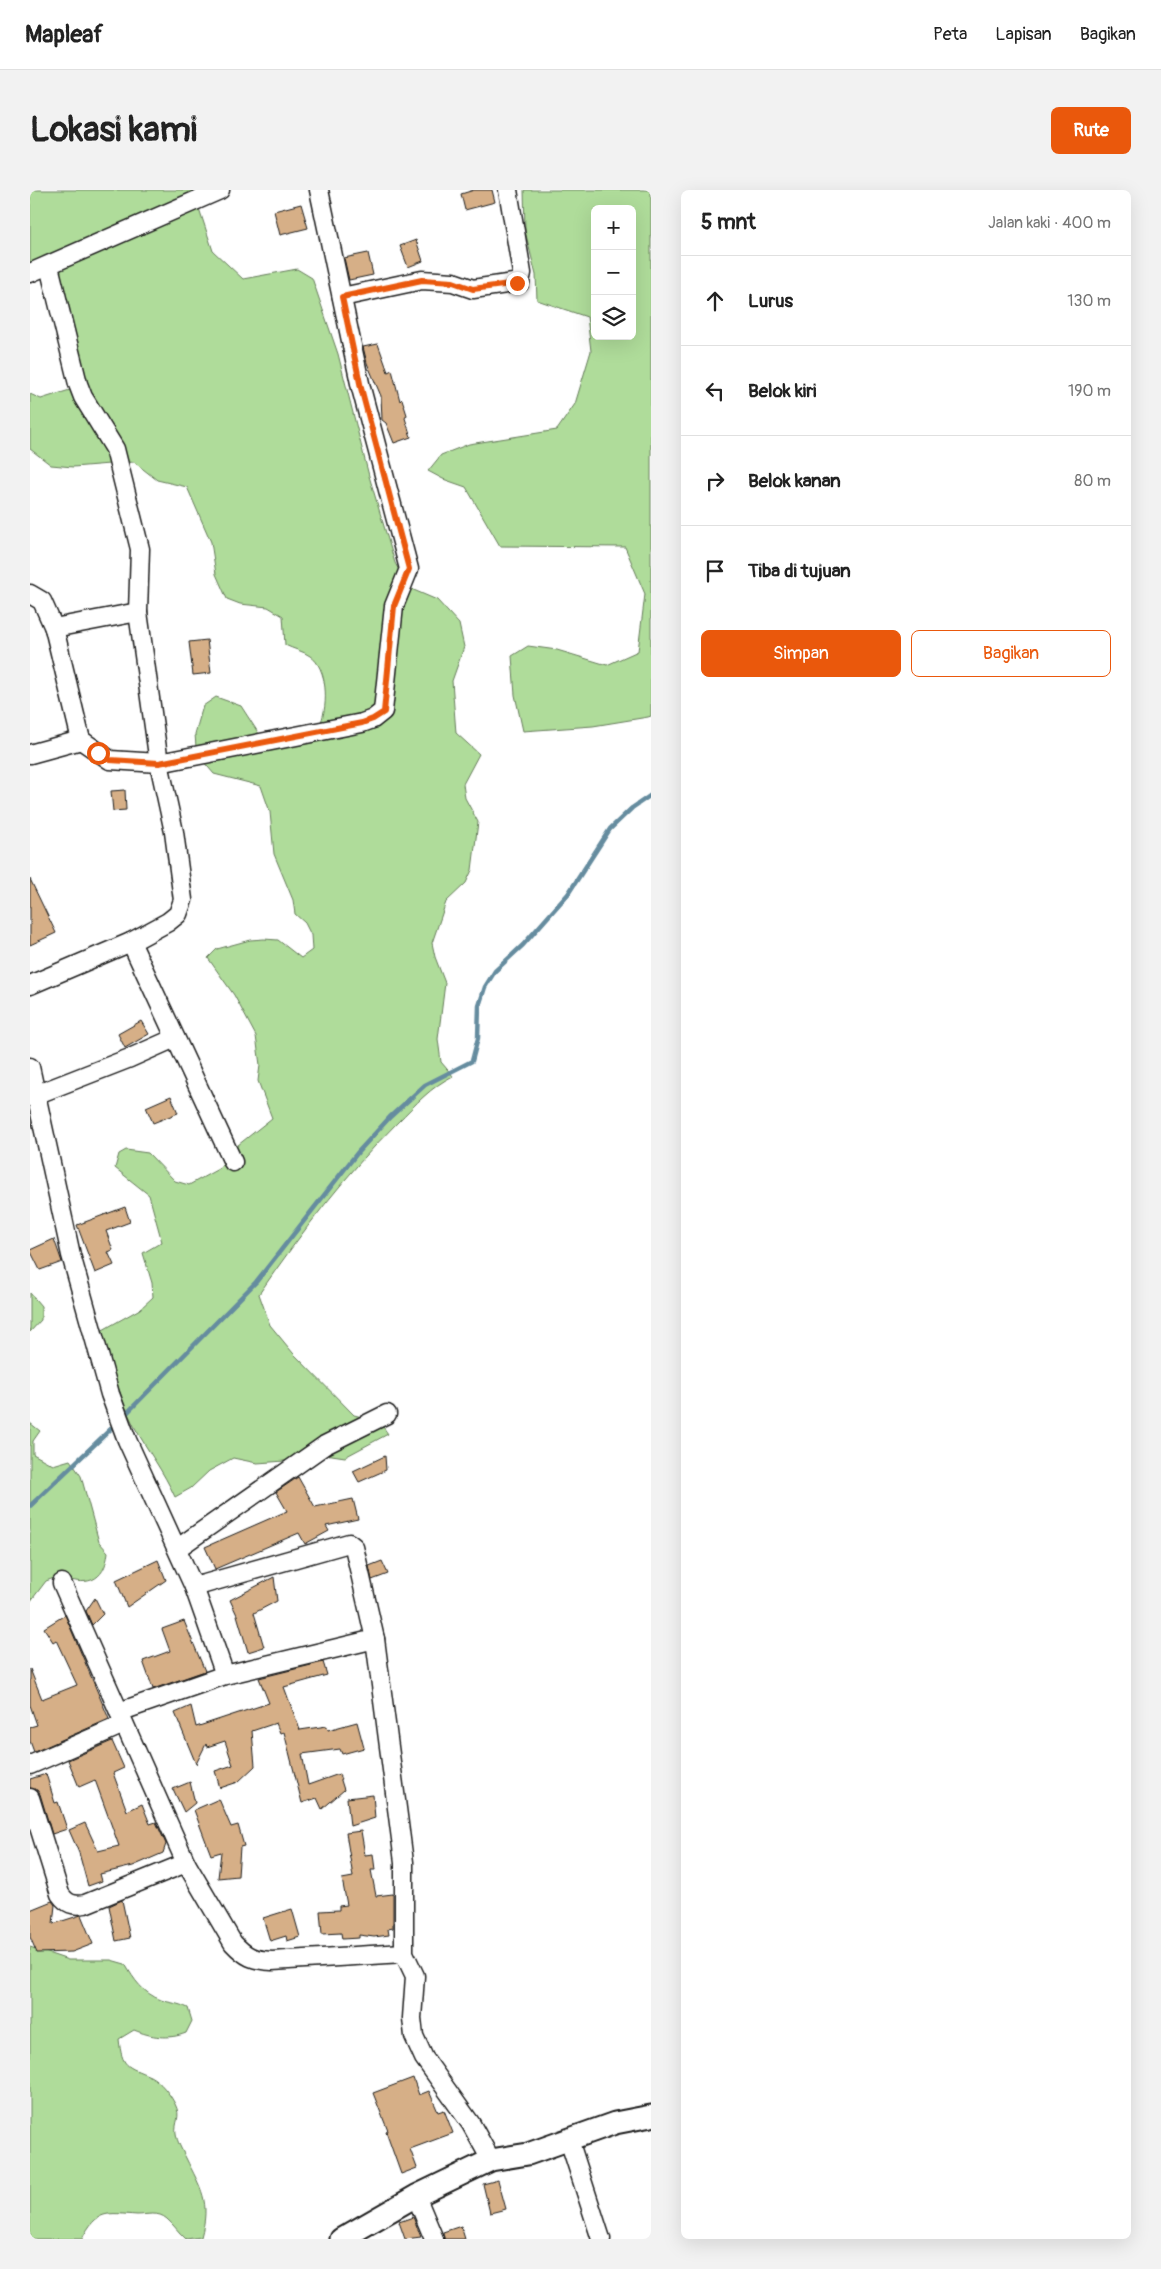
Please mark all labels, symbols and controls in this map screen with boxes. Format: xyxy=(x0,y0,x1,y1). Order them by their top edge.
text: Mapleaf xyxy=(25,20,103,49)
text: Peta xyxy=(933,23,967,46)
text: Lapisan xyxy=(995,23,1052,46)
text: Bagikan xyxy=(1080,23,1136,46)
button: Rute xyxy=(1051,107,1131,154)
text: Lokasi kami xyxy=(30,108,197,152)
map controls xyxy=(591,205,636,340)
button: + xyxy=(591,205,636,250)
text: 5 mnt xyxy=(701,209,756,236)
text: Jalan kaki · 400 m xyxy=(988,213,1111,233)
button: − xyxy=(591,250,636,295)
route end xyxy=(506,272,529,295)
icon: ahead xyxy=(701,287,729,315)
text: Lurus xyxy=(748,289,793,313)
text: 130 m xyxy=(1067,291,1111,311)
button: layers xyxy=(591,295,636,340)
icon: left xyxy=(701,377,729,405)
text: Belok kiri xyxy=(748,379,816,403)
text: 190 m xyxy=(1068,381,1111,401)
icon: right xyxy=(701,467,729,495)
text: Belok kanan xyxy=(748,469,841,493)
text: 80 m xyxy=(1074,471,1111,491)
icon: arrive xyxy=(701,557,729,585)
text: Tiba di tujuan xyxy=(748,559,851,583)
button: Simpan xyxy=(701,630,901,677)
button: Bagikan xyxy=(911,630,1111,677)
route start xyxy=(87,742,110,765)

